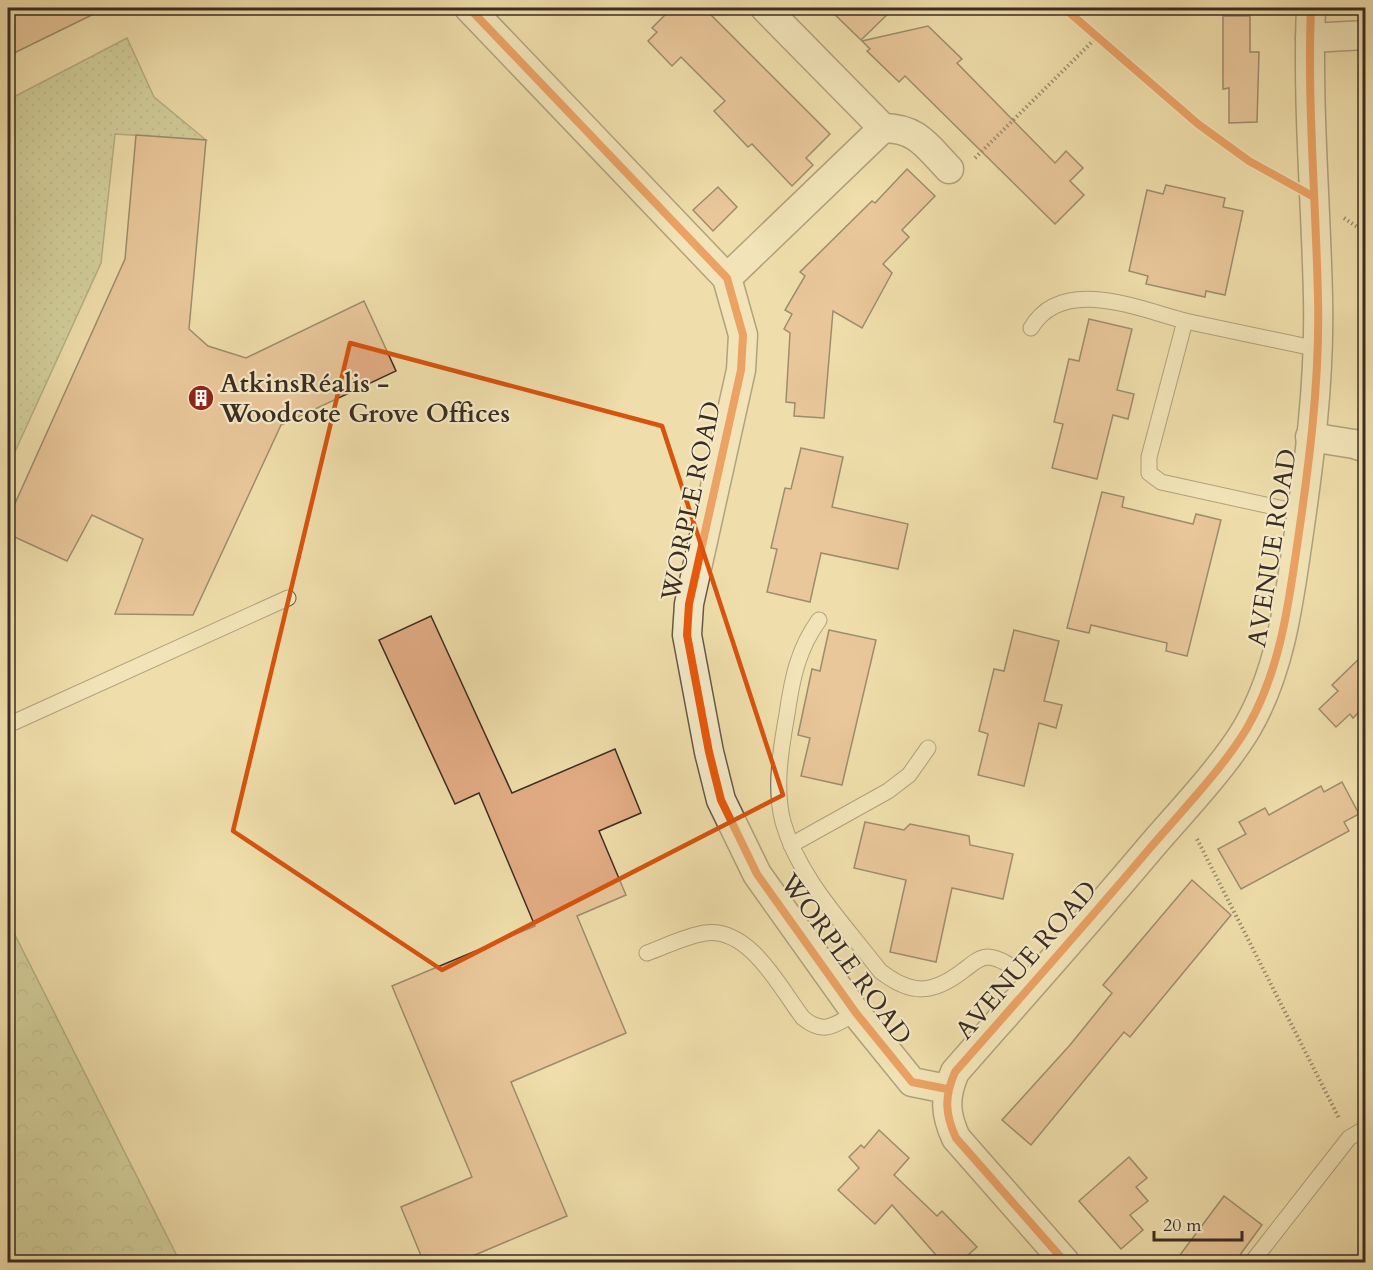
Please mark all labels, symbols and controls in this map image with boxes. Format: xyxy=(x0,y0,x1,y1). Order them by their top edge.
place label: AtkinsRéalis - Woodcote Grove Offices xyxy=(219,366,510,431)
building icon: AtkinsRéalis - Woodcote Grove Offices xyxy=(186,383,216,413)
street label: WORPLE ROAD xyxy=(653,398,729,605)
street label: AVENUE ROAD xyxy=(1239,446,1305,650)
street label: WORPLE ROAD xyxy=(771,866,920,1052)
street label: AVENUE ROAD xyxy=(947,873,1105,1047)
scale bar xyxy=(1154,1204,1242,1242)
text: 20 m xyxy=(1163,1213,1202,1238)

